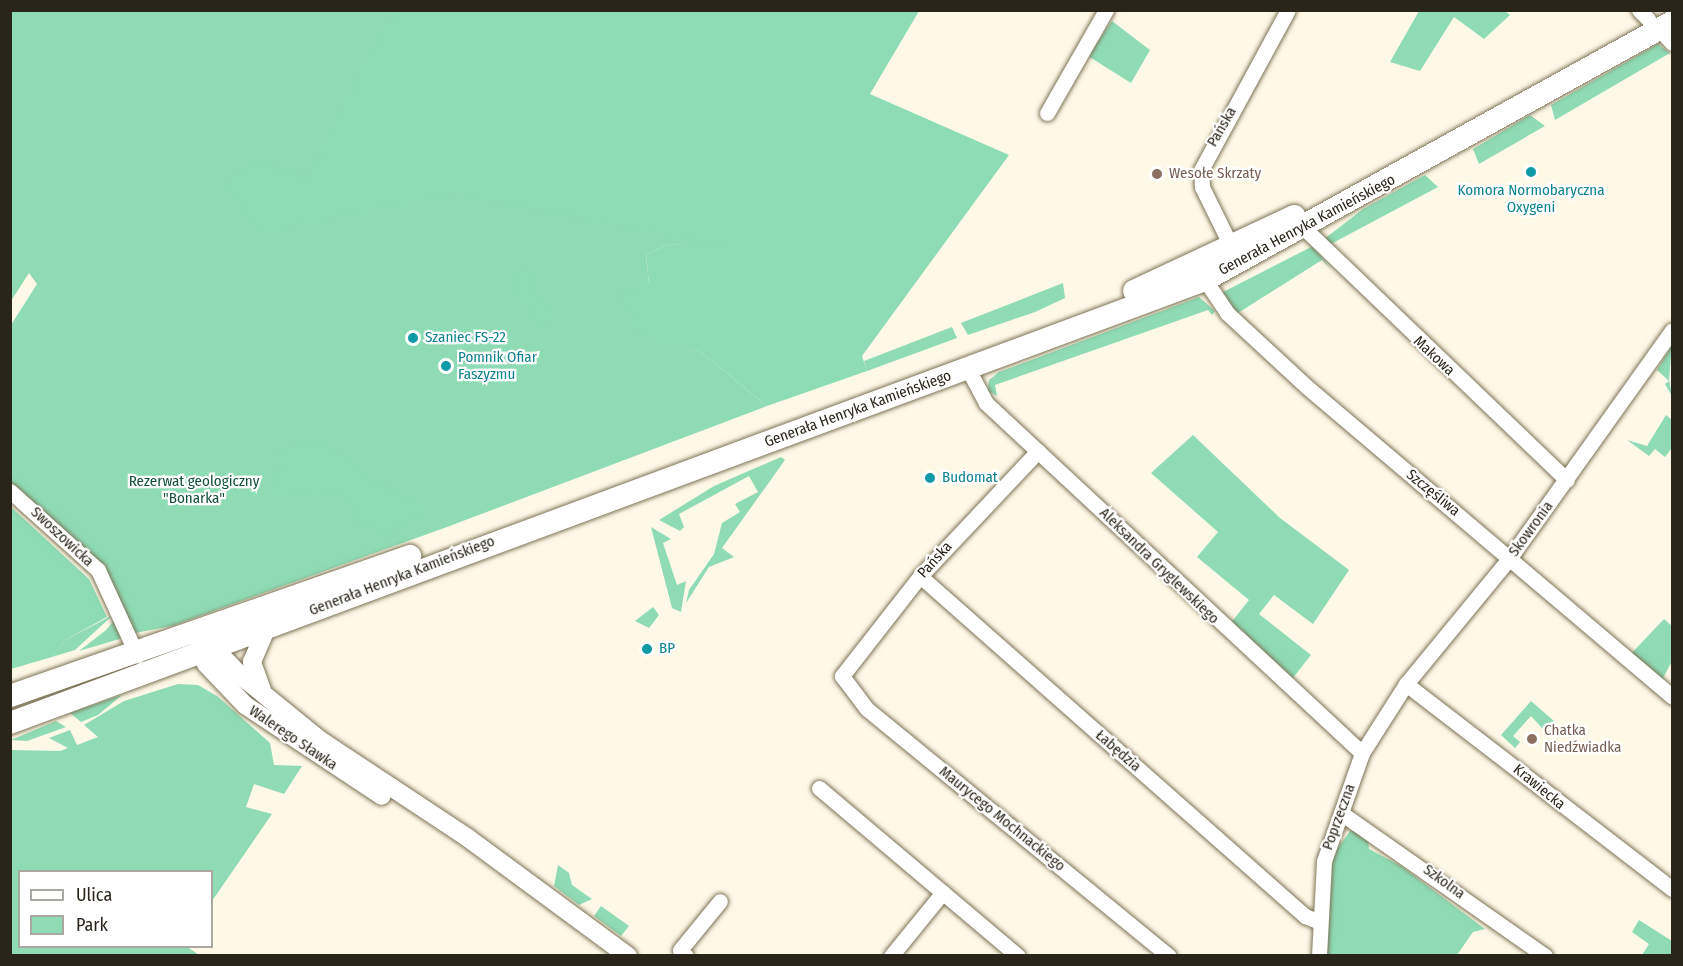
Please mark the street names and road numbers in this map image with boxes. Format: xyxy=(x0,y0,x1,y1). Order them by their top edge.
street label: Pańska xyxy=(1203,104,1241,150)
street label: Generała Henryka Kamieńskiego xyxy=(1216,171,1398,279)
street label: Makowa xyxy=(1410,332,1458,380)
street label: Generała Henryka Kamieńskiego xyxy=(762,367,954,451)
street label: Szczęśliwa xyxy=(1403,466,1463,520)
street label: Skowronia xyxy=(1505,498,1557,560)
street label: Swoszowicka xyxy=(27,503,97,571)
street label: Aleksandra Gryglewskiego xyxy=(1095,504,1223,628)
street label: Generała Henryka Kamieńskiego xyxy=(307,532,497,620)
street label: Pańska xyxy=(914,538,956,582)
street label: Walerego Sławka xyxy=(245,702,341,774)
street label: Łabędzia xyxy=(1091,726,1145,776)
street label: Krawiecka xyxy=(1509,761,1569,813)
street label: Maurycego Mochnackiego xyxy=(935,763,1069,875)
street label: Poprzeczna xyxy=(1319,781,1359,853)
street label: Szkolna xyxy=(1420,861,1468,903)

